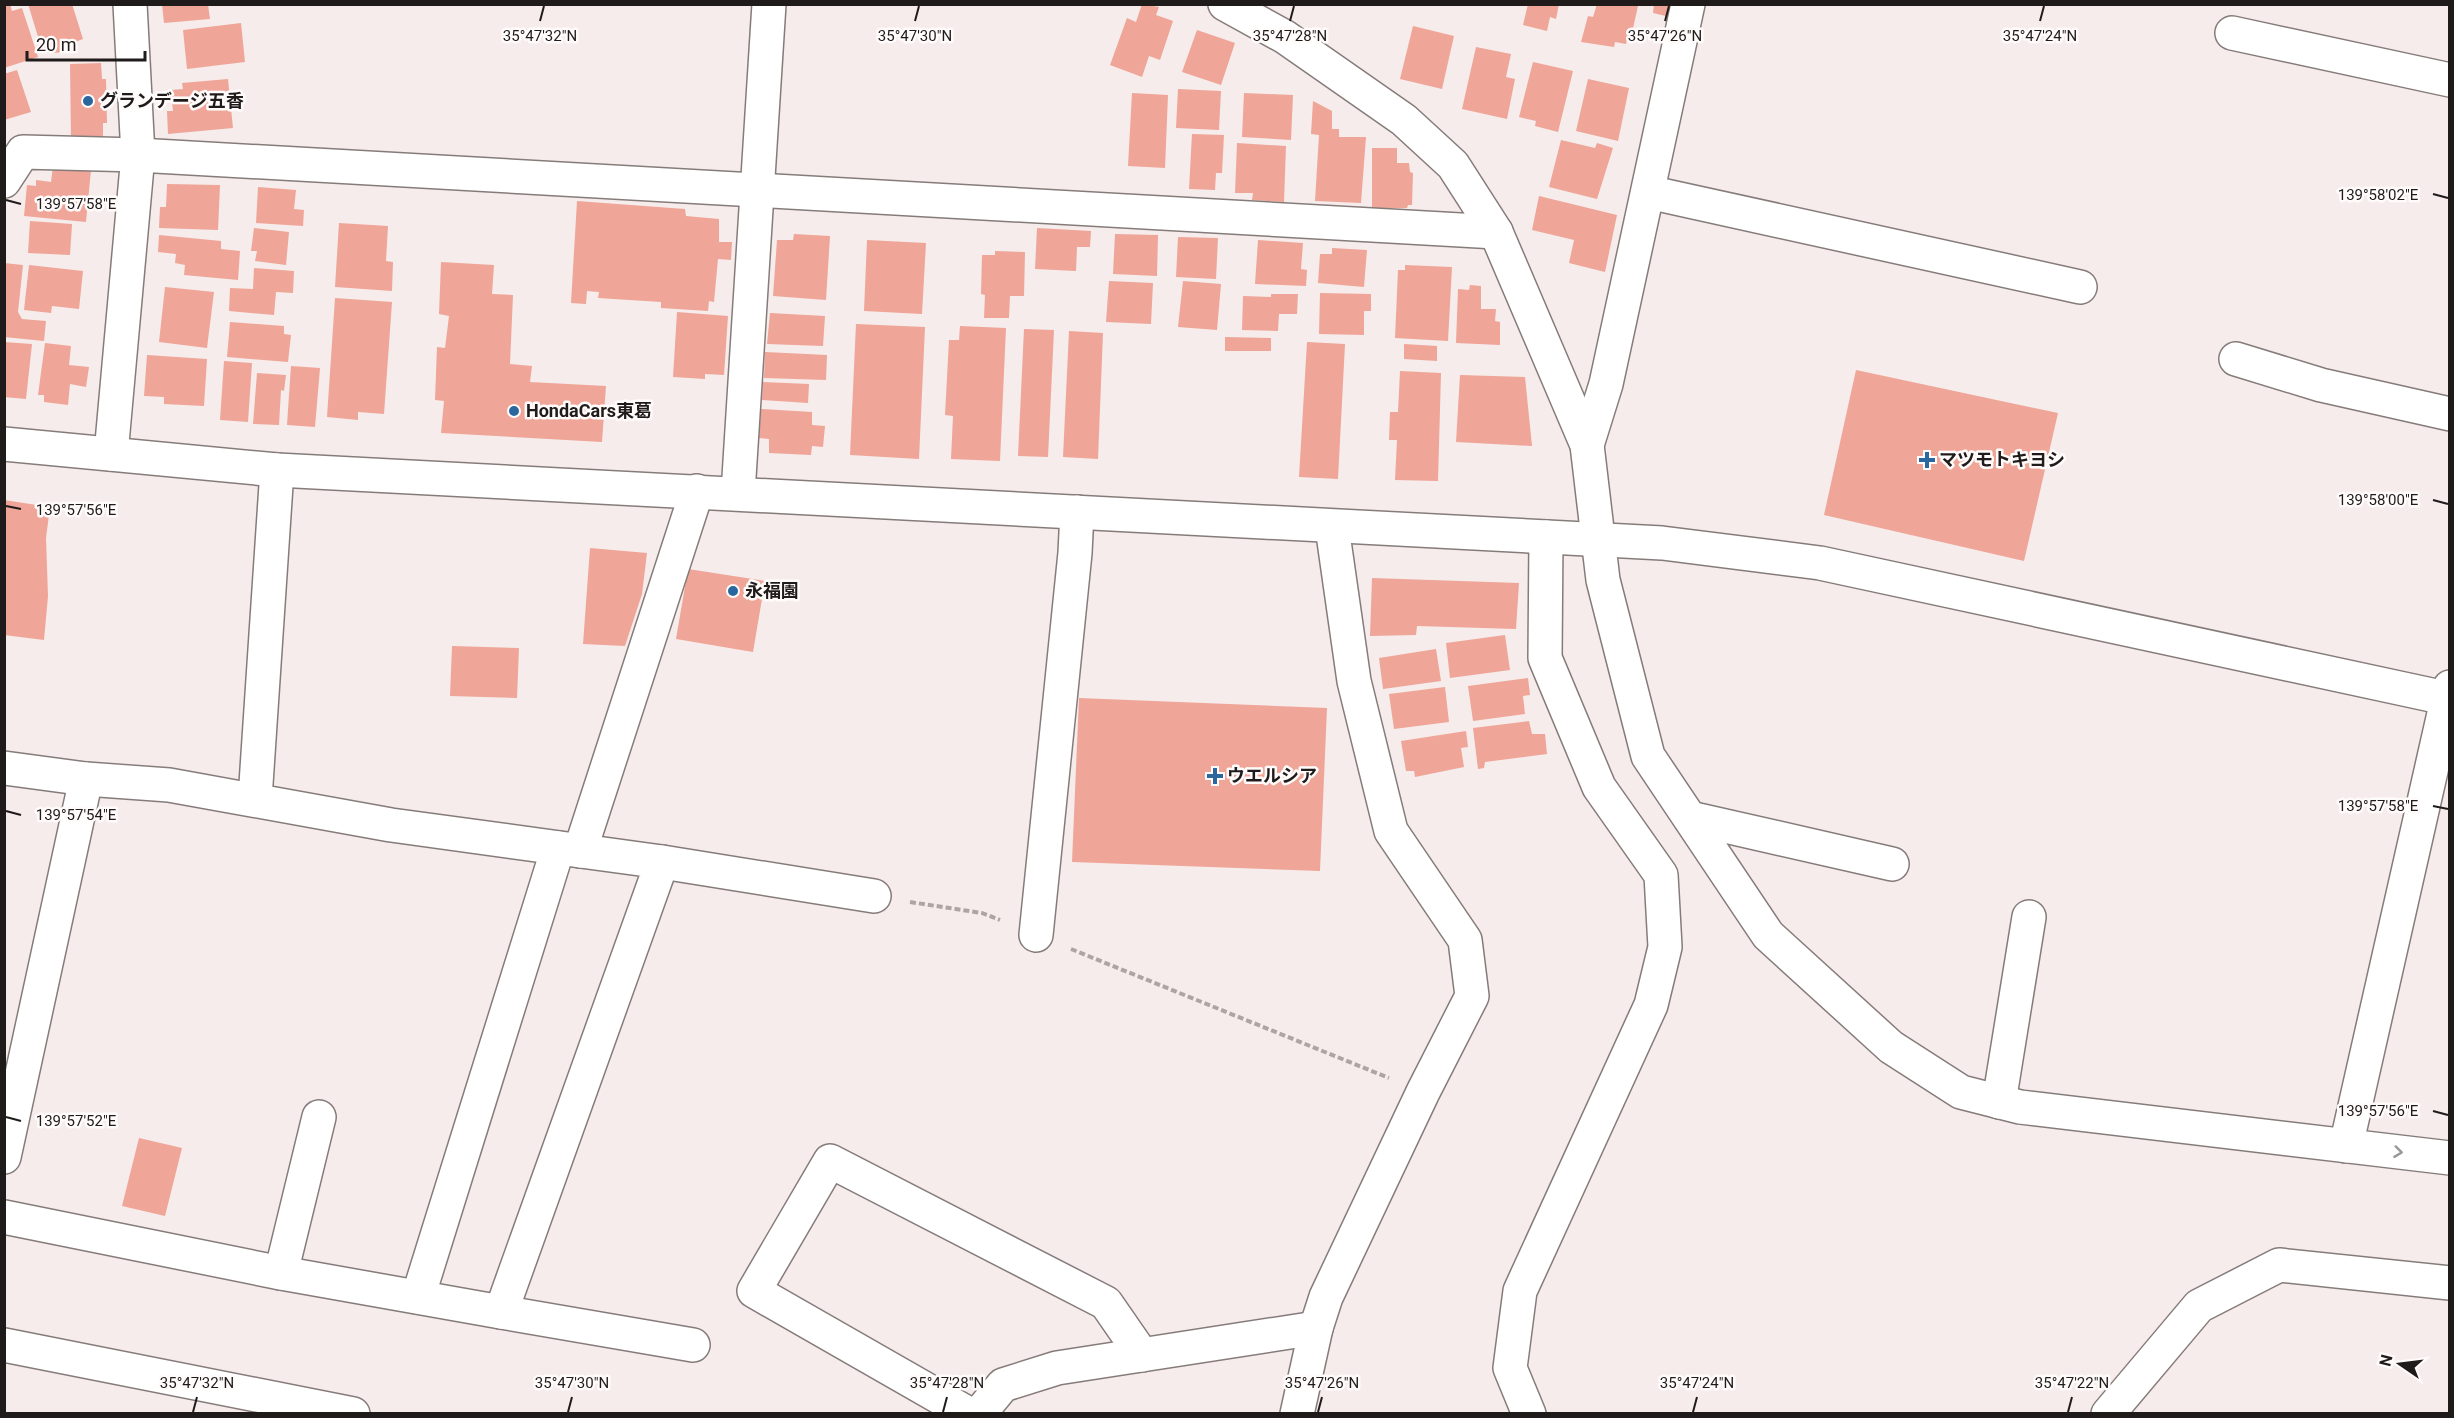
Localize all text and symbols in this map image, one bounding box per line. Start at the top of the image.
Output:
scale bar [27,24,146,62]
text: 35°47'32"N [503,27,577,45]
text: 35°47'30"N [878,27,952,45]
text: 35°47'28"N [1253,27,1327,45]
text: 35°47'26"N [1628,27,1702,45]
text: 35°47'24"N [2003,27,2077,45]
text: 20 m [36,34,76,55]
place label: グランデージ五香 [100,90,244,111]
marker: グランデージ五香 [81,94,95,108]
text: 139°58'02"E [2338,186,2419,204]
text: 139°57'58"E [36,195,117,213]
place label: HondaCars東葛 [526,400,652,421]
marker: HondaCars東葛 [507,404,521,418]
place label: マツモトキヨシ [1939,449,2065,470]
marker: マツモトキヨシ [1920,453,1934,467]
text: 139°58'00"E [2338,491,2419,509]
text: 139°57'56"E [36,501,117,519]
place label: 永福園 [745,580,799,601]
marker: 永福園 [726,584,740,598]
place label: ウエルシア [1227,765,1317,786]
marker: ウエルシア [1208,769,1222,783]
text: 139°57'58"E [2338,797,2419,815]
text: 139°57'54"E [36,806,117,824]
text: 139°57'56"E [2338,1102,2419,1120]
text: 139°57'52"E [36,1112,117,1130]
one-way arrow [2393,1145,2402,1158]
north arrow [2370,1334,2430,1394]
text: N [2375,1353,2397,1368]
text: 35°47'32"N [160,1374,234,1392]
text: 35°47'30"N [535,1374,609,1392]
text: 35°47'28"N [910,1374,984,1392]
text: 35°47'26"N [1285,1374,1359,1392]
text: 35°47'24"N [1660,1374,1734,1392]
text: 35°47'22"N [2035,1374,2109,1392]

